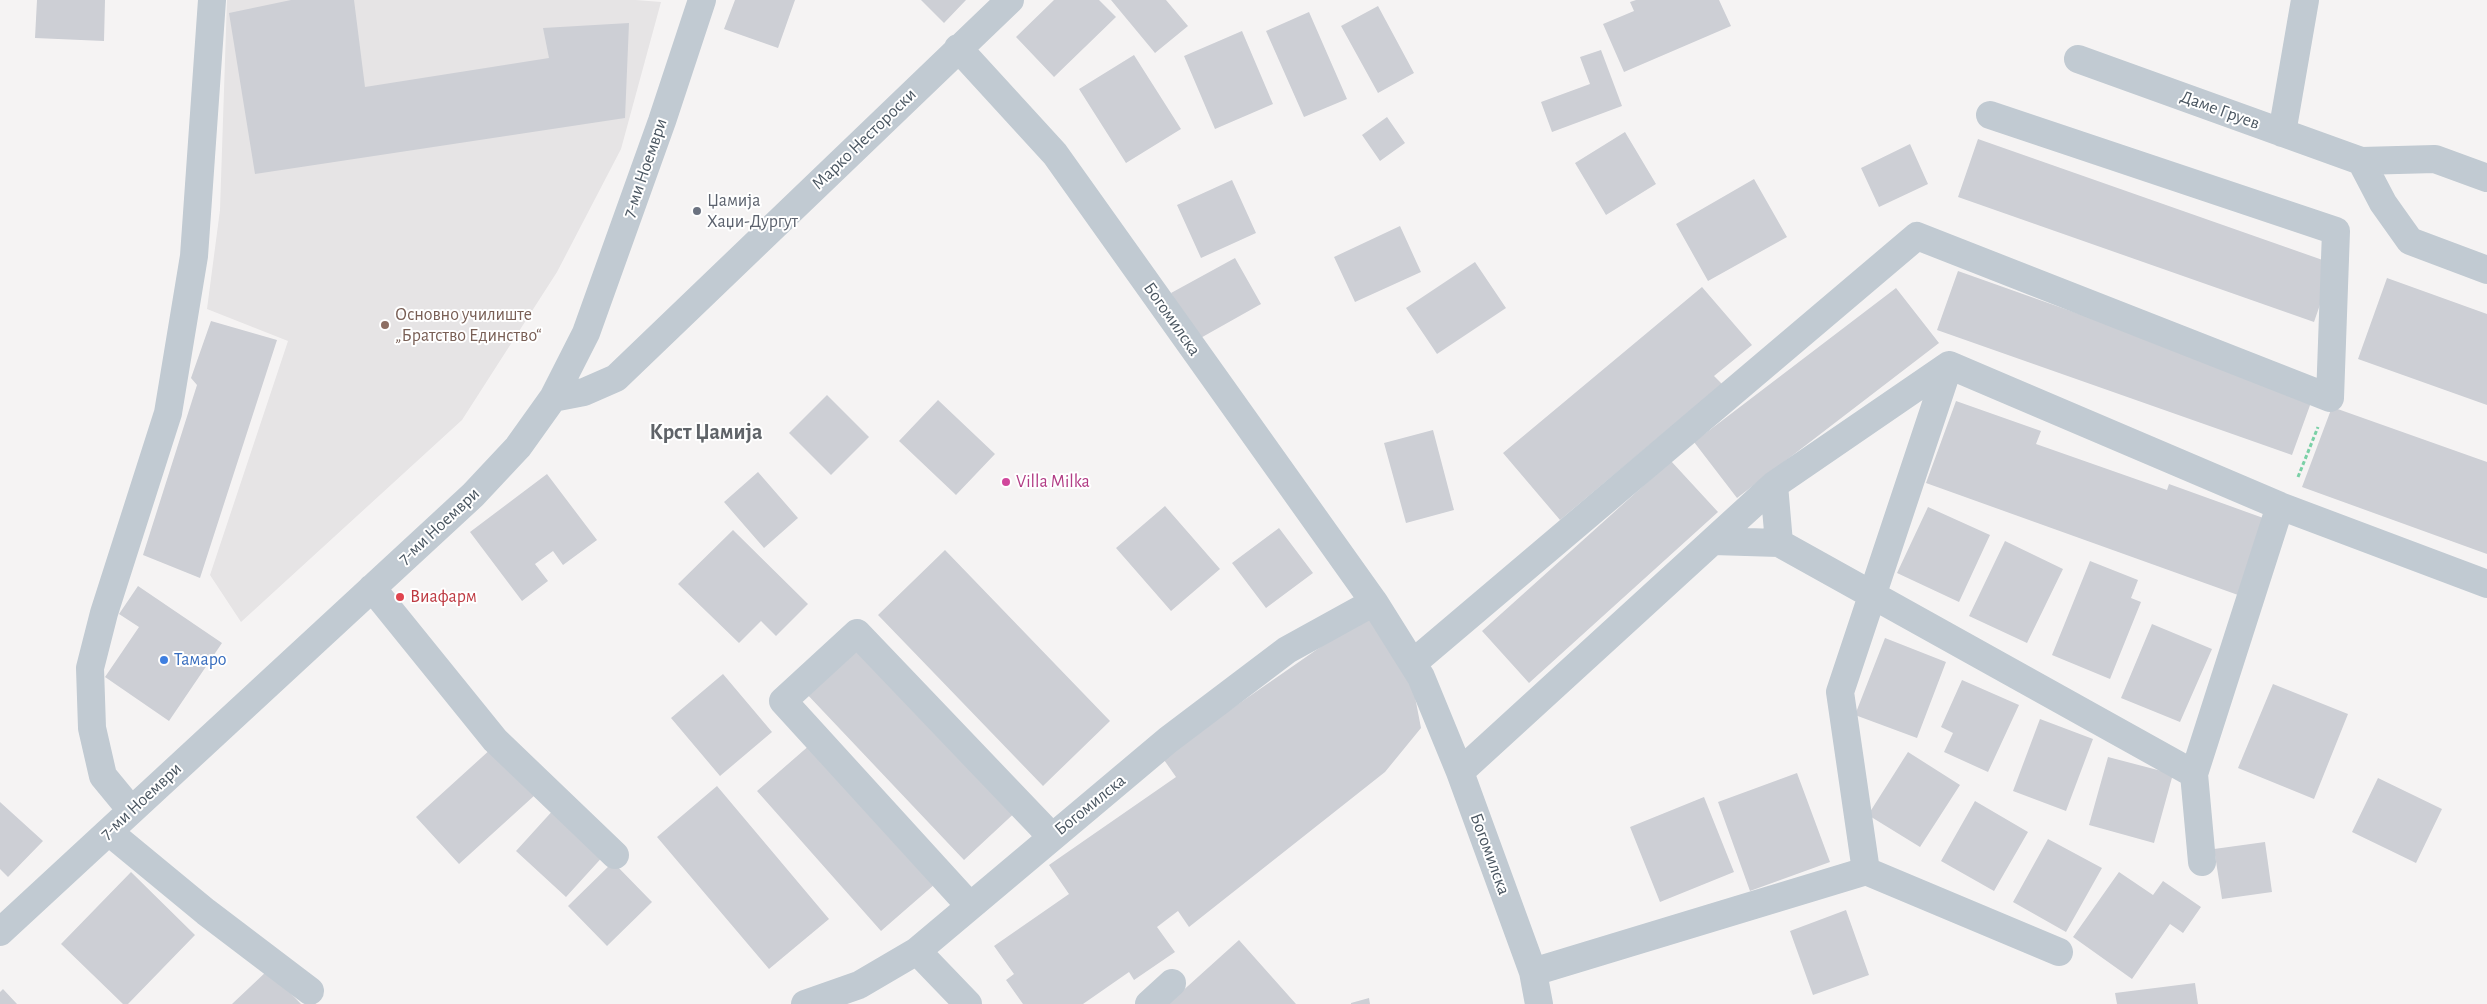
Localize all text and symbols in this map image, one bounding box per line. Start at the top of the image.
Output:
street label: Марко Нестороски [807,84,921,194]
street label: Даме Груев [2177,86,2263,134]
street label: 7-ми Ноември [618,116,672,220]
place label: Џамија Хаџи-Дургут [707,190,798,232]
marker: Џамија Хаџи-Дургут [691,205,703,217]
street label: Богомилска [1139,278,1205,360]
place label: Основно училиште „Братство Единство“ [395,304,542,346]
marker: Основно училиште „Братство Единство“ [379,319,391,331]
district label: Крст Џамија [650,419,762,445]
place label: Villa Milka [1016,471,1090,493]
marker: Villa Milka [1000,476,1012,488]
street label: 7-ми Ноември [394,483,484,569]
place label: Виафарм [410,586,477,608]
marker: Виафарм [394,591,406,603]
place label: Тамаро [174,649,227,671]
marker: Тамаро [158,654,170,666]
street label: 7-ми Ноември [96,758,186,844]
street label: Богомилска [1050,770,1130,840]
street label: Богомилска [1465,810,1515,898]

